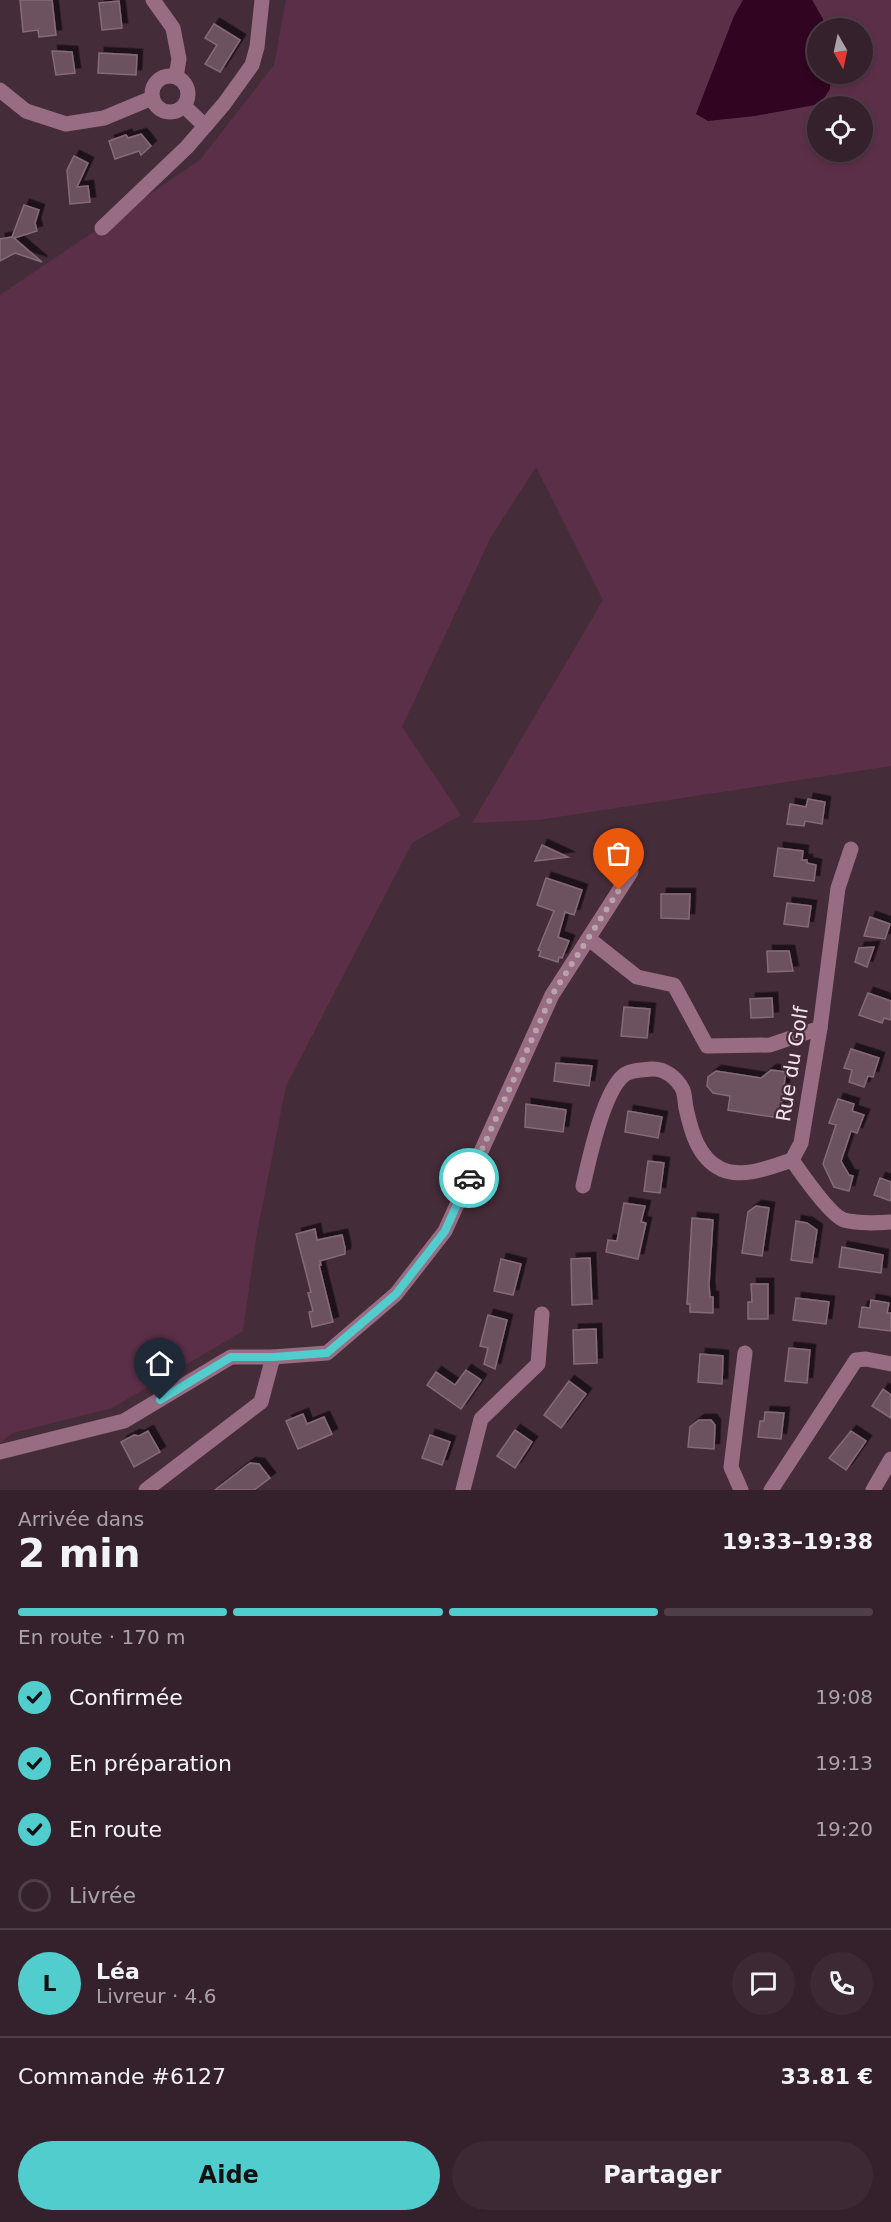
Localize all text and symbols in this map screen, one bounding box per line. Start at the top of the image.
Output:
north arrow [807,18,873,84]
map controls [807,18,873,162]
button: locate [807,96,873,162]
pin [593,828,644,890]
icon: bag [602,837,635,870]
street label: Rue du Golf [771,1004,813,1123]
courier [439,1148,499,1208]
icon: car [453,1162,486,1195]
pin [134,1338,185,1400]
icon: home [143,1347,176,1380]
text: Arrivée dans [18,1507,144,1531]
text: 19:33–19:38 [722,1529,873,1554]
text: 2 min [18,1531,140,1576]
text: En route · 170 m [18,1625,186,1649]
icon: check [18,1681,51,1714]
text: Confirmée [69,1685,183,1710]
text: 19:08 [815,1685,873,1709]
icon: check [18,1747,51,1780]
text: En préparation [69,1751,232,1776]
text: 19:13 [815,1751,873,1775]
icon: check [18,1813,51,1846]
text: En route [69,1817,162,1842]
text: 19:20 [815,1817,873,1841]
text: Livrée [69,1883,136,1908]
button: chat [732,1952,795,2015]
button: phone [810,1952,873,2015]
text: Léa [96,1959,140,1984]
text: L [42,1971,57,1996]
text: Livreur · 4.6 [96,1984,216,2008]
text: Commande #6127 [18,2064,226,2089]
text: 33.81 € [780,2064,873,2089]
button: Aide [18,2141,440,2210]
button: Partager [452,2141,873,2210]

